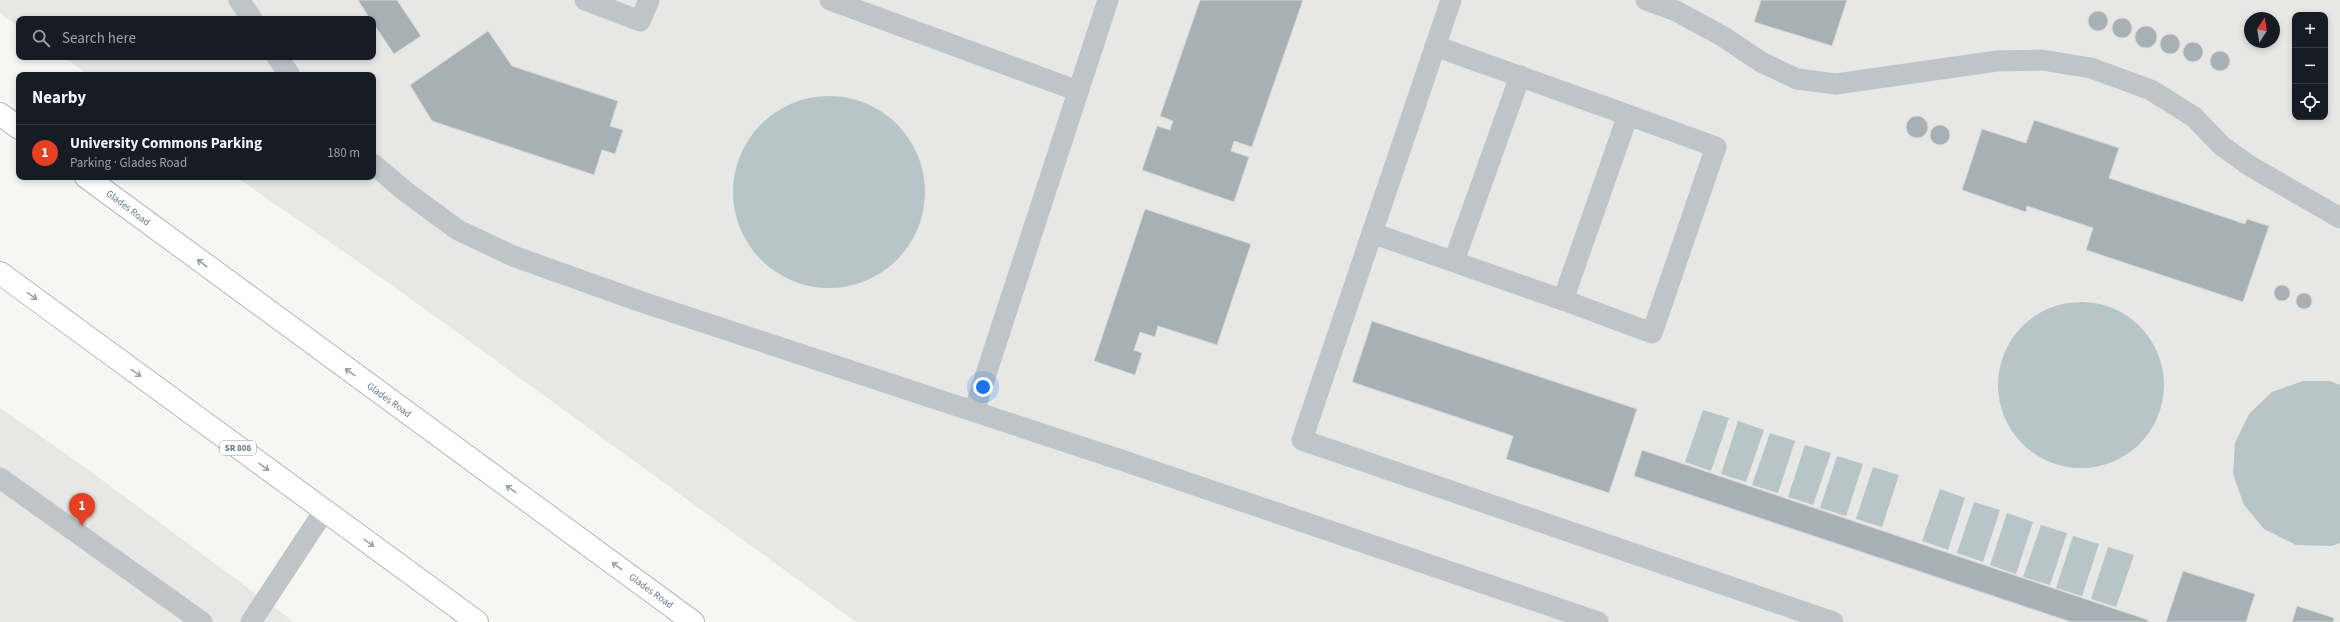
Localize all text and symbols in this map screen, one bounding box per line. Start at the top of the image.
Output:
north arrow [2244,12,2280,48]
map controls [2292,12,2328,120]
button: + [2292,12,2328,48]
search box [16,16,376,60]
icon: search [30,27,52,49]
text: Search here [62,28,136,49]
button: − [2292,48,2328,84]
button: locate [2292,84,2328,120]
text: Nearby [32,86,86,110]
text: University Commons Parking [70,133,262,154]
text: 1 [42,144,48,162]
text: 180 m [327,144,360,162]
text: Parking · Glades Road [70,154,187,172]
street label: Glades Road [103,187,153,229]
one-way arrow [197,259,208,268]
one-way arrow [26,292,37,300]
one-way arrow [345,367,356,376]
one-way arrow [131,369,142,377]
your location [973,377,993,397]
street label: Glades Road [364,379,414,421]
road number: SR 808 [220,441,256,455]
one-way arrow [258,463,269,471]
one-way arrow [506,485,517,494]
pin: 1 [69,493,95,526]
one-way arrow [363,539,374,547]
one-way arrow [611,562,622,570]
street label: Glades Road [626,570,676,612]

